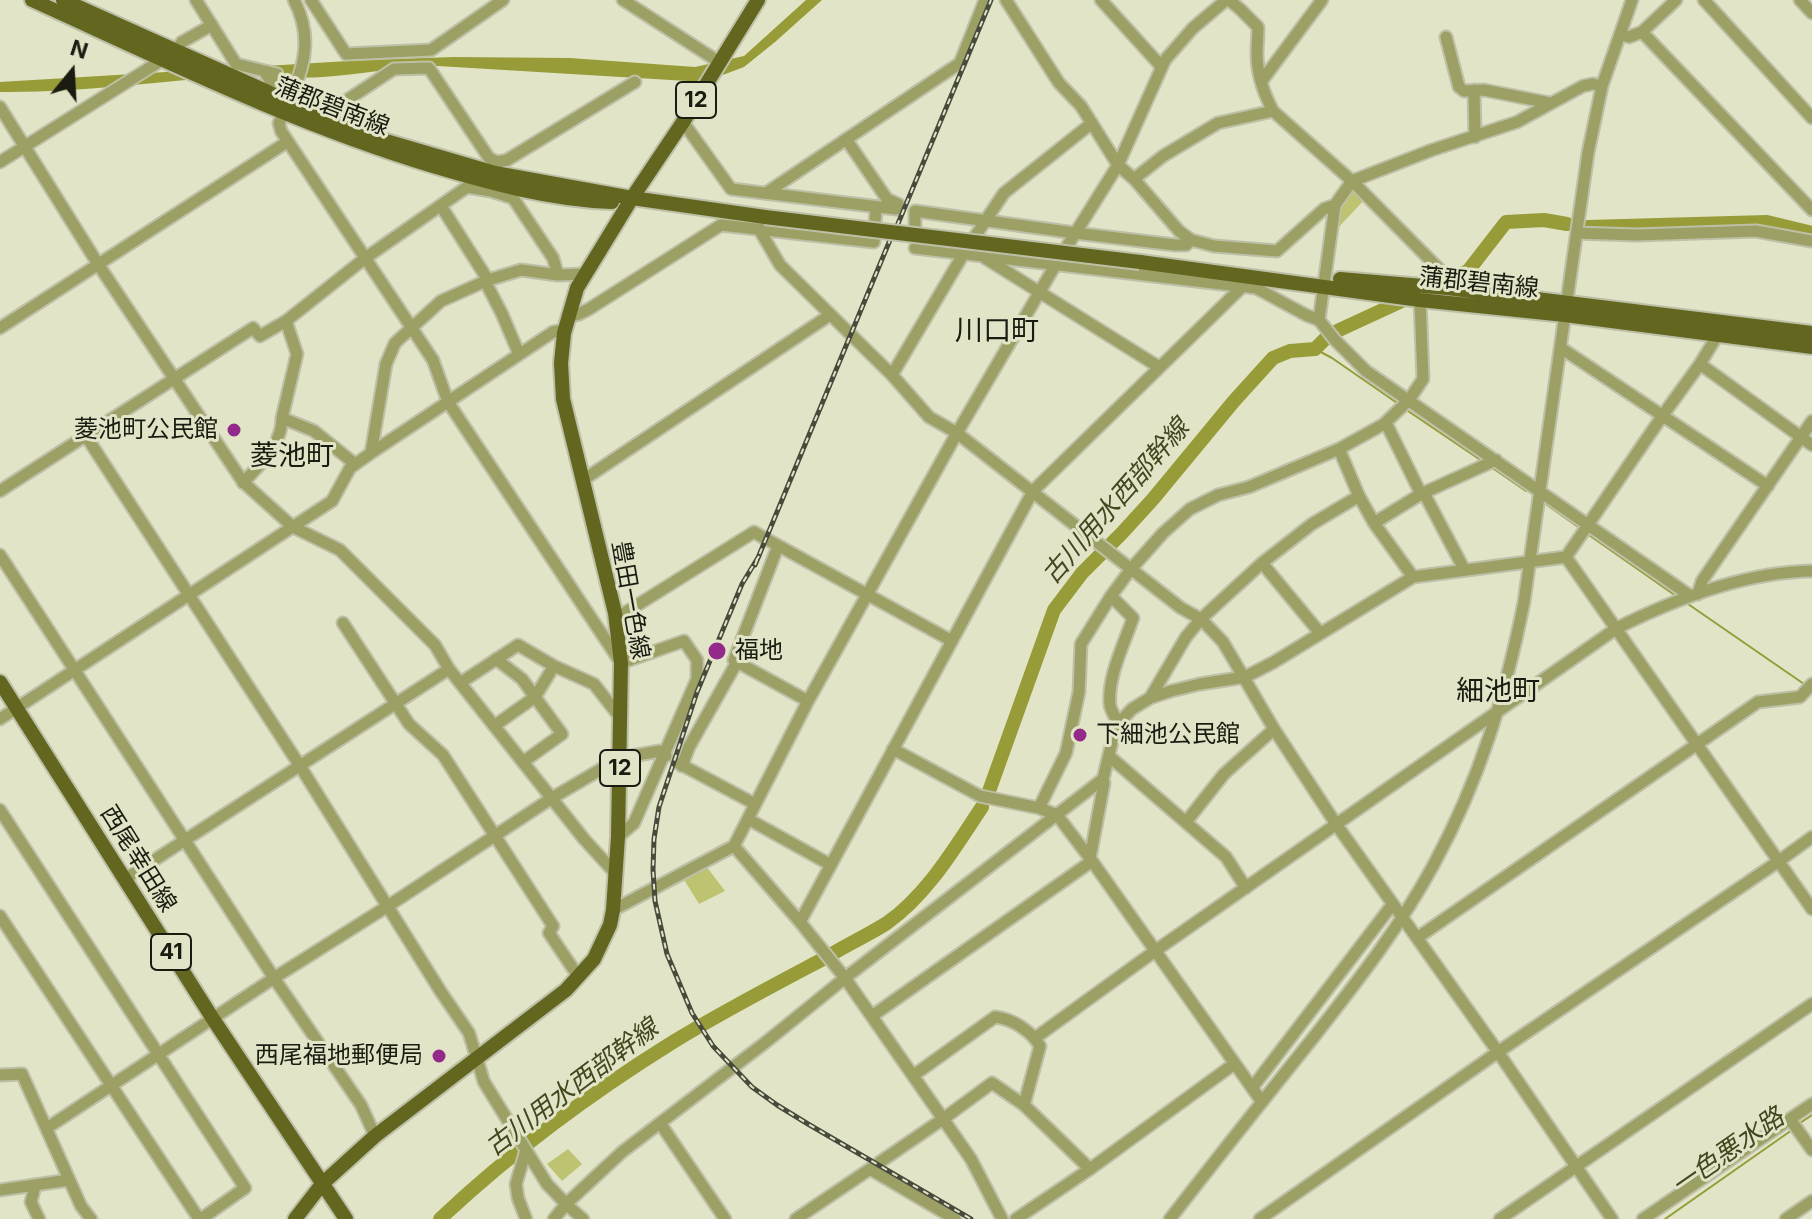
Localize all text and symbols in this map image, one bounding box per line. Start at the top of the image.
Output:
north arrow [32,32,112,112]
text: N [67,34,91,64]
street label: 蒲郡碧南線 [271,72,393,142]
road number: 12 [676,82,716,118]
street label: 蒲郡碧南線 [1418,262,1540,304]
district label: 川口町 [955,315,1039,349]
water label: 古川用水西部幹線 [1036,413,1196,591]
place label: 菱池町公民館 [74,416,218,444]
marker: 菱池町公民館 [225,421,243,439]
district label: 菱池町 [250,440,334,474]
street label: 豊田一色線 [605,538,655,662]
place label: 福地 [735,637,783,665]
marker: 福地 [706,640,728,662]
district label: 細池町 [1456,675,1540,709]
place label: 下細池公民館 [1096,721,1240,749]
marker: 下細池公民館 [1071,726,1089,744]
road number: 12 [600,750,640,786]
street label: 西尾幸田線 [94,800,182,918]
road number: 41 [151,934,191,970]
water label: 古川用水西部幹線 [480,1013,664,1163]
place label: 西尾福地郵便局 [255,1042,423,1070]
marker: 西尾福地郵便局 [430,1047,448,1065]
water label: 一色悪水路 [1666,1102,1790,1202]

